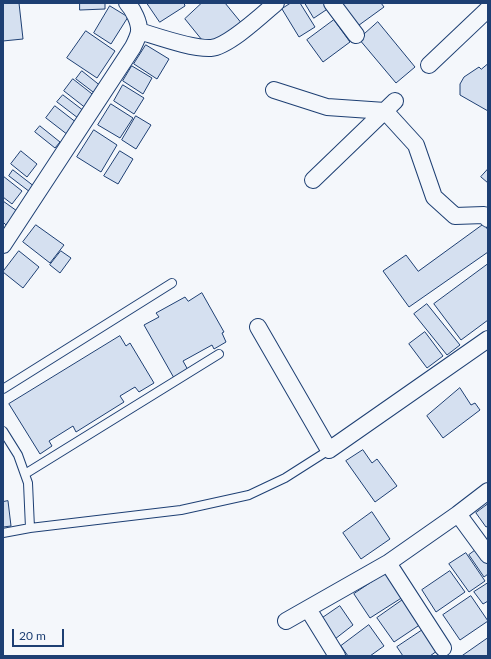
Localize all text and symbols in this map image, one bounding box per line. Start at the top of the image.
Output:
scale bar [14,621,66,647]
text: 20 m [19,628,46,643]

